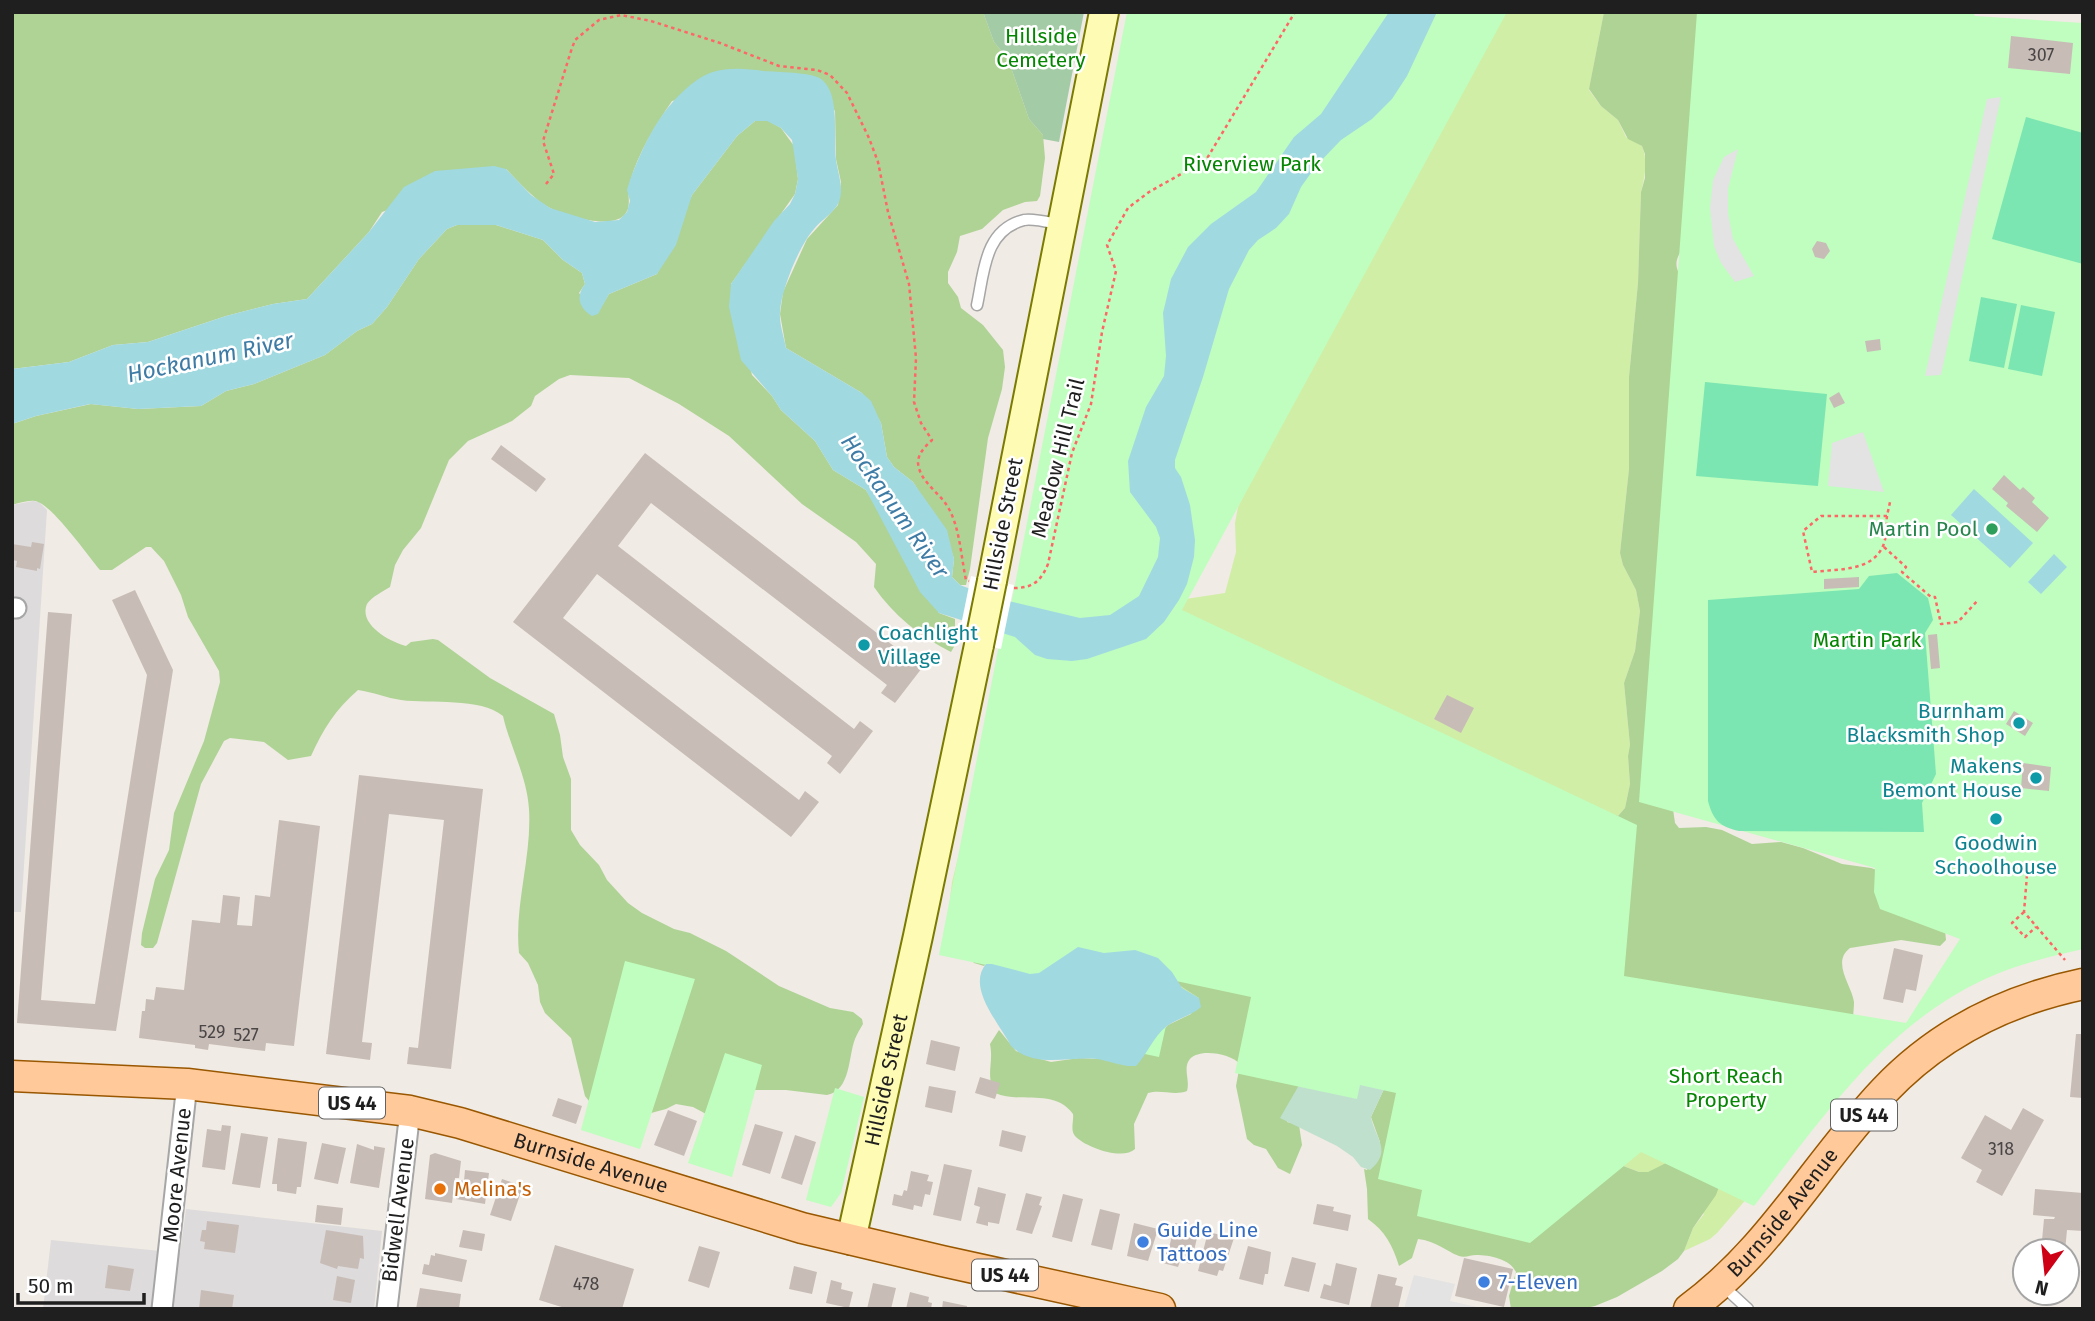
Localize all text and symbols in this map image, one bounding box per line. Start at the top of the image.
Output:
park label: Hillside Cemetery [996,23,1086,73]
house number: 307 [2028,44,2054,66]
park label: Riverview Park [1183,151,1321,177]
water label: Hockanum River [124,325,297,388]
street label: Meadow Hill Trail [1026,375,1090,541]
water label: Hockanum River [835,429,956,584]
street label: Hillside Street [977,455,1029,593]
place label: Martin Pool [1869,516,1978,542]
marker: Martin Pool [1984,521,2000,537]
place label: Coachlight Village [878,620,978,670]
park label: Martin Park [1813,627,1922,653]
marker: Coachlight Village [856,637,872,653]
place label: Burnham Blacksmith Shop [1846,698,2005,748]
marker: Burnham Blacksmith Shop [2011,715,2027,731]
place label: Makens Bemont House [1882,753,2022,803]
marker: Makens Bemont House [2028,770,2044,786]
marker: Goodwin Schoolhouse [1988,811,2004,827]
place label: Goodwin Schoolhouse [1935,830,2057,880]
street label: Hillside Street [859,1011,914,1149]
house number: 529 [199,1021,225,1043]
house number: 527 [233,1024,259,1046]
park label: Short Reach Property [1669,1063,1783,1113]
road number: US 44 [319,1088,385,1119]
road number: US 44 [1831,1100,1897,1130]
street label: Moore Avenue [157,1106,197,1244]
street label: Burnside Avenue [510,1127,671,1199]
street label: Bidwell Avenue [376,1136,420,1284]
house number: 318 [1988,1138,2014,1160]
street label: Burnside Avenue [1722,1143,1844,1283]
place label: Melina's [454,1176,532,1202]
marker: Melina's [432,1181,448,1197]
place label: Guide Line Tattoos [1157,1217,1258,1267]
marker: Guide Line Tattoos [1135,1234,1151,1250]
north arrow [2011,1237,2081,1307]
road number: US 44 [972,1260,1038,1290]
scale bar [18,1262,144,1306]
place label: 7-Eleven [1498,1269,1578,1295]
text: 50 m [28,1273,74,1299]
house number: 478 [573,1273,599,1295]
marker: 7-Eleven [1476,1274,1492,1290]
text: N [2033,1275,2051,1301]

